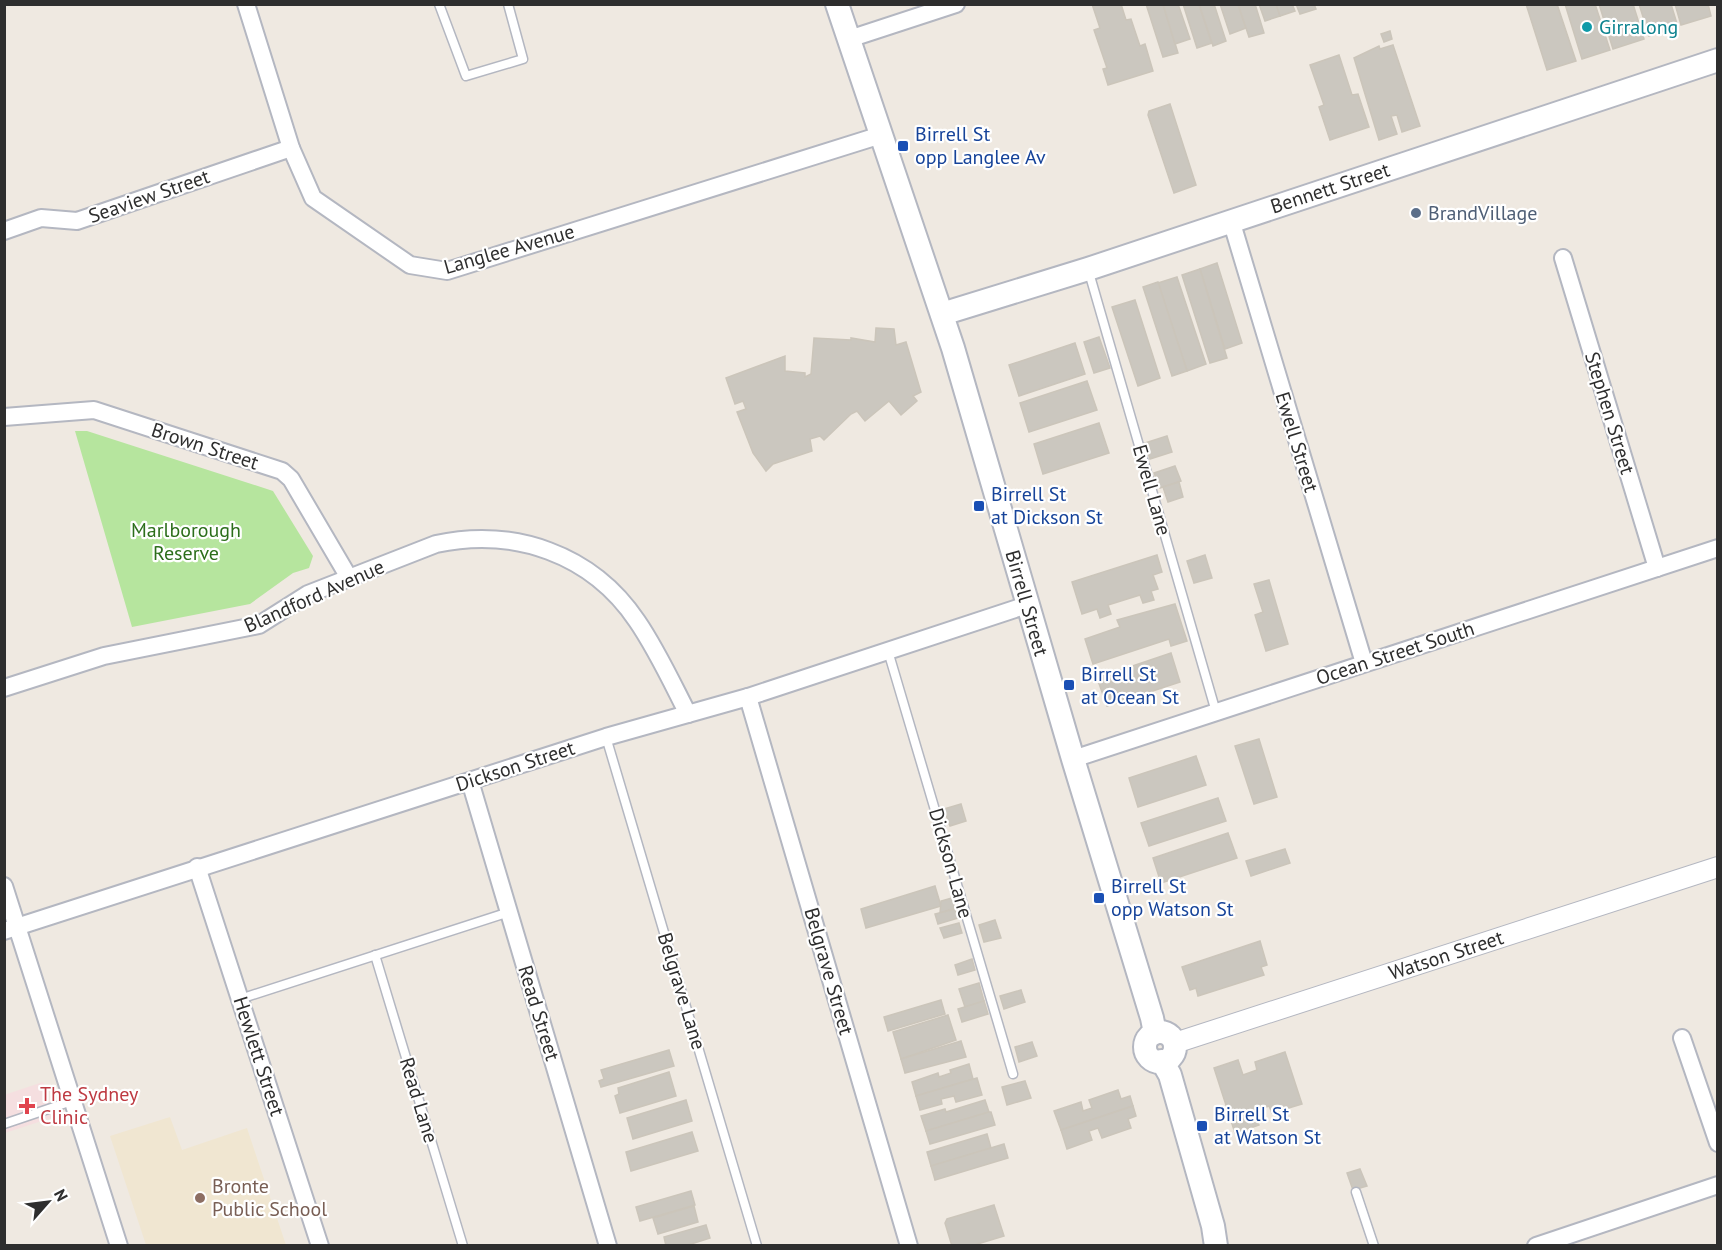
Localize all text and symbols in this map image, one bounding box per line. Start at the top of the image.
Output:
place label: Girralong [1599,14,1678,40]
marker: Girralong [1580,20,1594,34]
place label: Birrell St opp Langlee Av [915,121,1046,170]
marker: Birrell St opp Langlee Av [896,139,910,153]
street label: Bennett Street [1267,156,1393,220]
street label: Seaview Street [85,163,213,229]
place label: BrandVillage [1428,200,1537,226]
marker: BrandVillage [1409,206,1423,220]
street label: Langlee Avenue [441,218,577,280]
street label: Stephen Street [1579,349,1641,478]
street label: Ewell Street [1269,389,1325,495]
street label: Brown Street [148,416,262,476]
street label: Ewell Lane [1127,442,1177,538]
place label: Birrell St at Dickson St [991,481,1103,530]
marker: Birrell St at Dickson St [972,499,986,513]
park label: Marlborough Reserve [131,517,241,566]
street label: Birrell Street [999,547,1055,659]
street label: Blandford Avenue [240,553,388,639]
street label: Ocean Street South [1313,615,1477,691]
place label: Birrell St at Ocean St [1081,661,1179,710]
marker: Birrell St at Ocean St [1062,678,1076,692]
street label: Dickson Street [452,734,578,797]
street label: Dickson Lane [923,805,979,921]
place label: Birrell St opp Watson St [1111,873,1234,922]
marker: Birrell St opp Watson St [1092,891,1106,905]
street label: Belgrave Street [798,904,860,1038]
street label: Watson Street [1385,924,1507,986]
street label: Belgrave Lane [652,929,712,1053]
street label: Read Street [512,962,566,1064]
street label: Hewlett Street [227,993,291,1119]
street label: Read Lane [394,1054,444,1146]
place label: The Sydney Clinic [40,1081,139,1130]
marker: The Sydney Clinic [18,1097,36,1115]
place label: Birrell St at Watson St [1214,1101,1321,1150]
marker: Birrell St at Watson St [1195,1119,1209,1133]
north arrow [18,1172,78,1232]
place label: Bronte Public School [212,1173,327,1222]
text: N [50,1186,73,1204]
marker: Bronte Public School [193,1191,207,1205]

